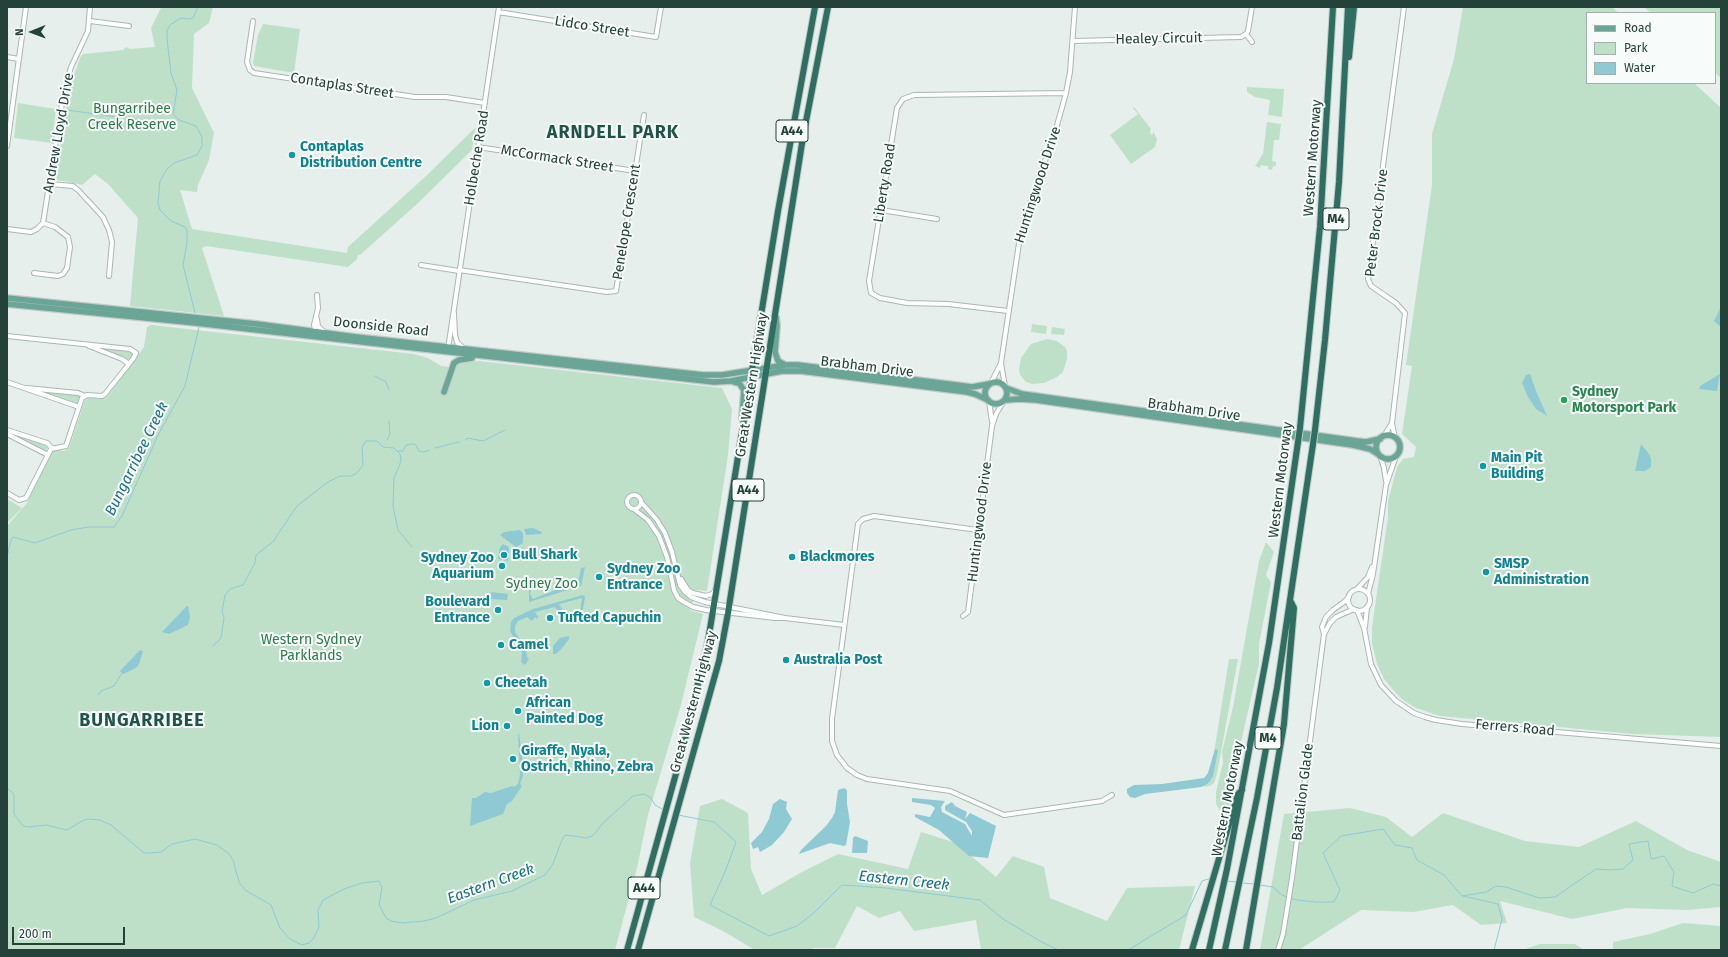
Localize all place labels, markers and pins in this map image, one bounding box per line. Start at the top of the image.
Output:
place label: Contaplas Distribution Centre [300,139,422,172]
marker: Contaplas Distribution Centre [287,150,297,160]
place label: Sydney Motorsport Park [1572,384,1676,416]
marker: Sydney Motorsport Park [1559,395,1569,405]
place label: Main Pit Building [1491,450,1544,482]
marker: Main Pit Building [1478,461,1488,471]
place label: Bull Shark [512,547,577,563]
place label: Blackmores [800,549,875,565]
place label: Sydney Zoo Aquarium [421,550,494,582]
marker: Bull Shark [499,550,509,560]
marker: Blackmores [787,552,797,562]
place label: SMSP Administration [1494,556,1589,588]
marker: Sydney Zoo Aquarium [497,561,507,571]
place label: Sydney Zoo Entrance [607,561,680,594]
marker: SMSP Administration [1481,567,1491,577]
marker: Sydney Zoo Entrance [594,572,604,582]
place label: Boulevard Entrance [425,594,490,626]
marker: Boulevard Entrance [493,605,503,615]
place label: Tufted Capuchin [558,610,661,626]
marker: Tufted Capuchin [545,613,555,623]
place label: Camel [509,637,548,653]
marker: Camel [496,640,506,650]
place label: Australia Post [794,652,883,668]
marker: Australia Post [781,655,791,665]
place label: Cheetah [495,675,547,691]
marker: Cheetah [482,678,492,688]
place label: African Painted Dog [526,695,603,728]
marker: African Painted Dog [513,706,523,716]
place label: Lion [472,718,499,734]
marker: Lion [502,721,512,731]
place label: Giraffe, Nyala, Ostrich, Rhino, Zebra [521,743,654,776]
marker: Giraffe, Nyala, Ostrich, Rhino, Zebra [508,754,518,764]

